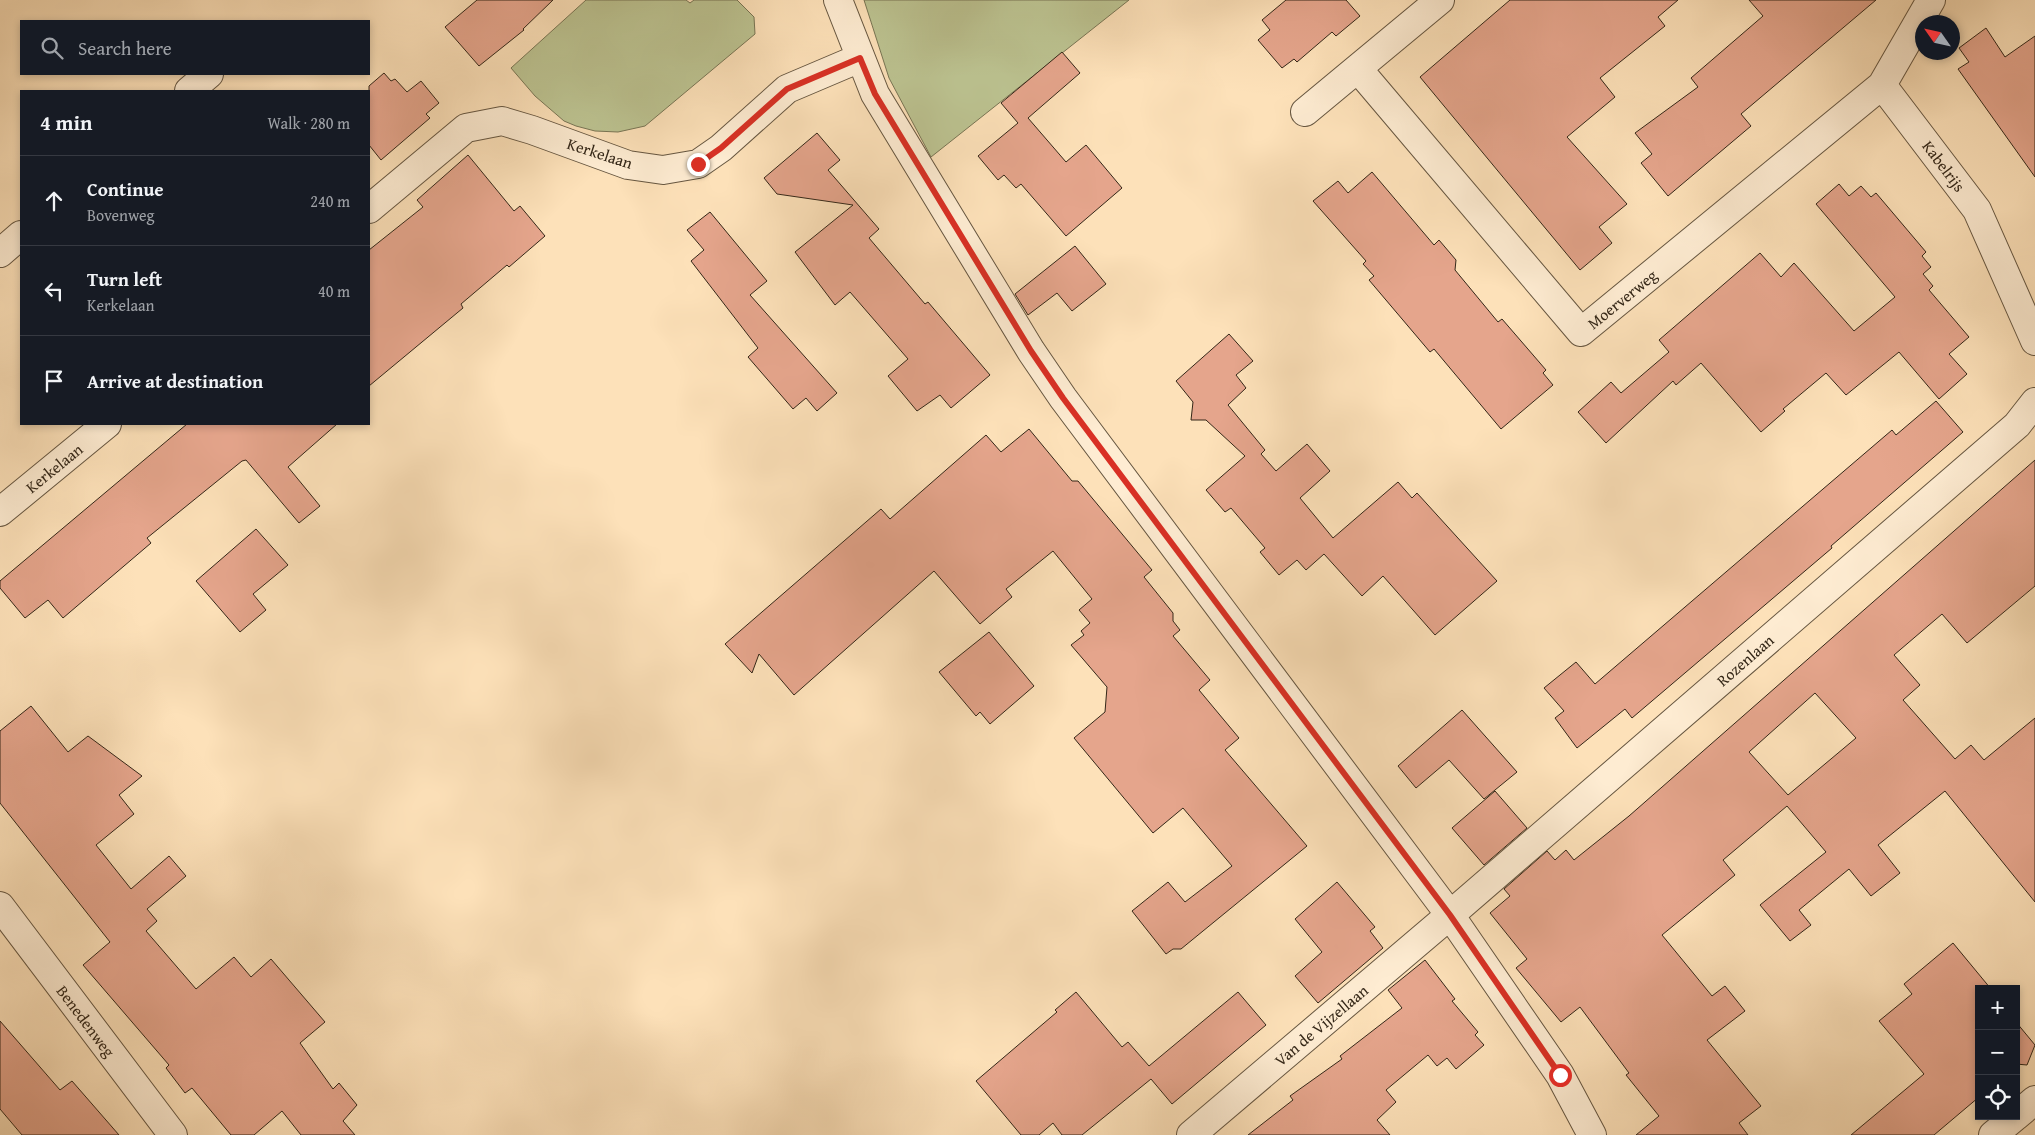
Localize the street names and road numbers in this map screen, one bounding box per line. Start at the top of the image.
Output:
street label: Kerkelaan [564,131,636,175]
street label: Kabelrijs [1917,135,1971,197]
street label: Moerverweg [1582,263,1662,335]
street label: Kerkelaan [20,437,88,499]
street label: Rozenlaan [1711,628,1779,692]
street label: Van de Vijzellaan [1269,979,1373,1071]
street label: Benedenweg [51,980,121,1062]

